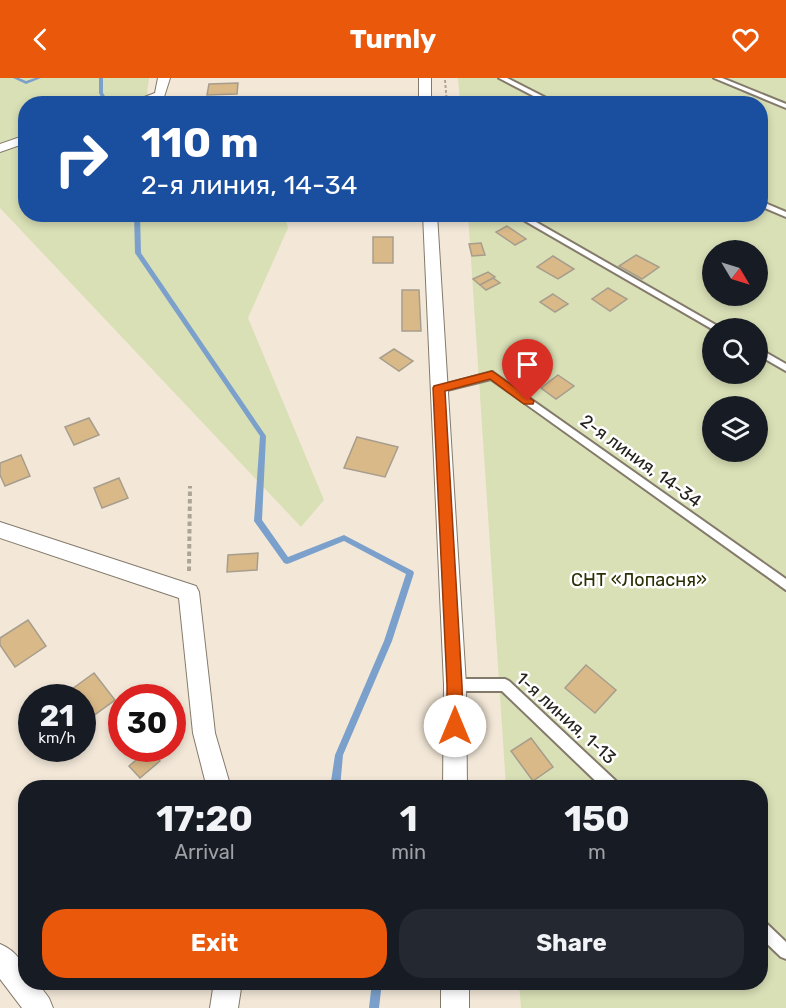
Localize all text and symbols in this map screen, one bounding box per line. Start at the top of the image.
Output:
icon: back [24,23,57,56]
text: Turnly [350,23,436,55]
icon: heart [729,23,762,56]
text: 110 m [141,118,259,168]
icon: right [42,120,120,198]
text: 2-я линия, 14-34 [141,169,357,201]
north arrow [702,240,768,306]
map controls [702,240,768,462]
button: search [702,318,768,384]
pin [502,339,553,401]
icon: arrive [511,348,544,381]
button: layers [702,396,768,462]
street label: 2-я линия, 14-34 [576,410,706,512]
park label: СНТ «Лопасня» [571,569,707,591]
street label: 1-я линия, 1-13 [511,667,621,769]
speed limit sign: 30 [108,684,186,762]
position arrow [423,694,487,758]
text: 21 [40,698,74,734]
text: km/h [38,729,76,747]
text: 17:20 [156,797,253,840]
text: 1 [400,797,418,840]
text: 150 [564,797,630,840]
text: Arrival [175,840,235,864]
text: min [391,840,426,864]
text: m [588,840,606,864]
button: Exit [42,909,387,978]
button: Share [399,909,744,978]

